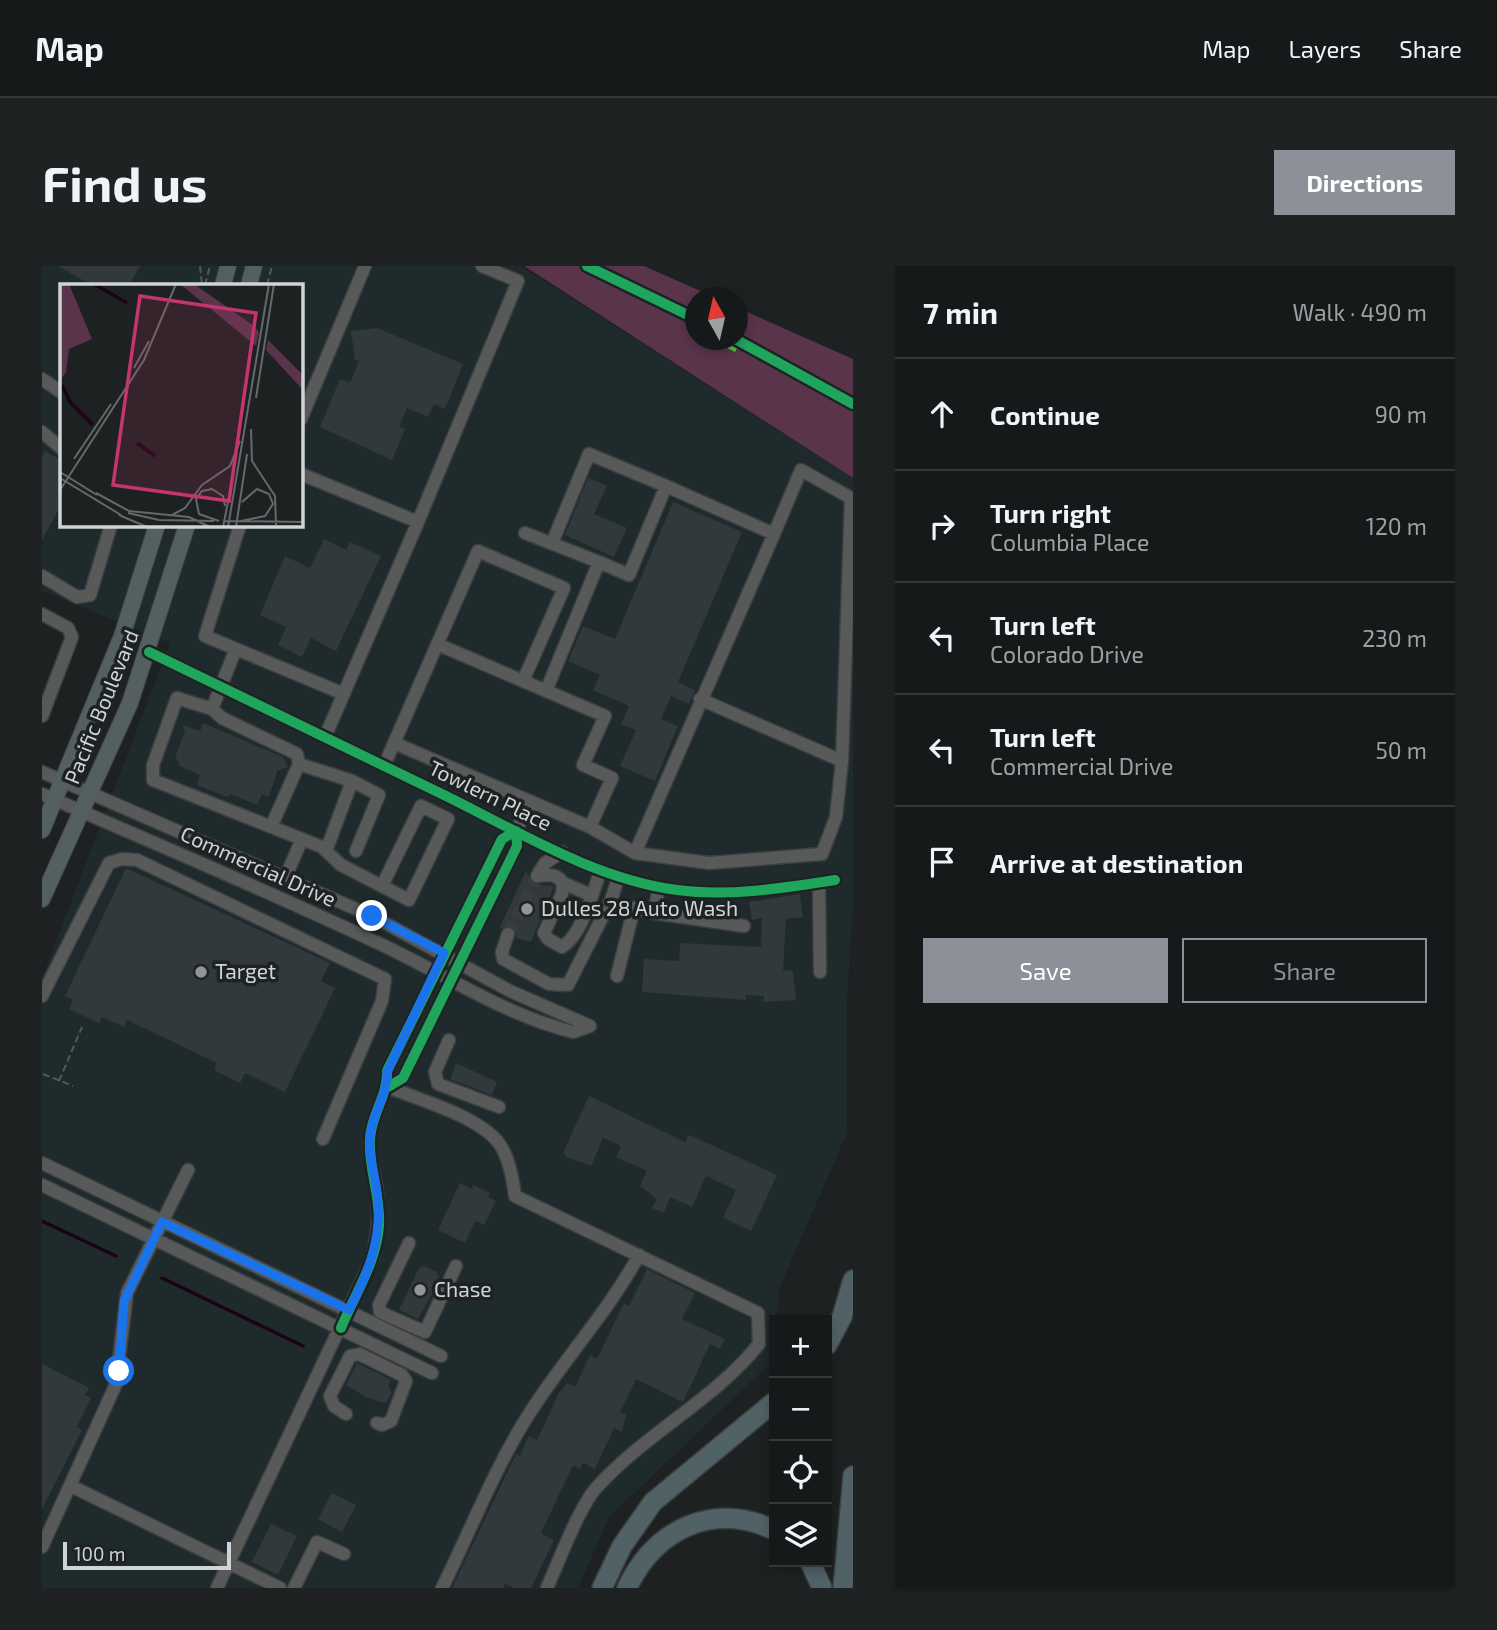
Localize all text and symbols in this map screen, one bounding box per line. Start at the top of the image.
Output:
text: Map [35,28,104,68]
text: Map [1202,34,1250,63]
text: Layers [1288,34,1361,63]
text: Share [1399,34,1462,63]
button: Directions [1274,150,1455,215]
text: Find us [42,153,207,212]
inset map [60,284,303,527]
north arrow [685,287,748,350]
text: 7 min [923,294,998,330]
text: Walk · 490 m [1292,298,1427,326]
icon: ahead [923,395,961,433]
text: Continue [990,399,1100,430]
text: 90 m [1375,400,1427,428]
text: Turn right [990,497,1111,528]
icon: right [923,507,961,545]
text: 120 m [1366,512,1427,540]
text: Columbia Place [990,528,1149,556]
text: Turn left [990,609,1096,640]
icon: left [923,619,961,657]
text: 230 m [1362,624,1427,652]
street label: Pacific Boulevard [58,626,143,787]
text: Colorado Drive [990,640,1144,668]
text: Turn left [990,721,1096,752]
icon: left [923,731,961,769]
text: 50 m [1376,736,1427,764]
text: Commercial Drive [990,752,1173,780]
street label: Towlern Place [425,754,556,835]
street label: Commercial Drive [177,820,340,911]
icon: arrive [923,843,961,881]
text: Arrive at destination [990,847,1243,878]
place label: Dulles 28 Auto Wash [541,895,738,920]
route end [356,900,387,931]
marker: Dulles 28 Auto Wash [519,901,535,917]
button: Save [923,938,1168,1003]
button: Share [1182,938,1427,1003]
place label: Target [215,958,276,983]
marker: Target [193,964,209,980]
place label: Chase [434,1276,492,1301]
marker: Chase [412,1282,428,1298]
map controls [769,1315,832,1567]
button: + [769,1315,832,1378]
route start [103,1355,134,1386]
button: − [769,1378,832,1441]
button: locate [769,1441,832,1504]
button: layers [769,1504,832,1567]
scale bar [63,1539,231,1571]
text: 100 m [74,1542,125,1565]

